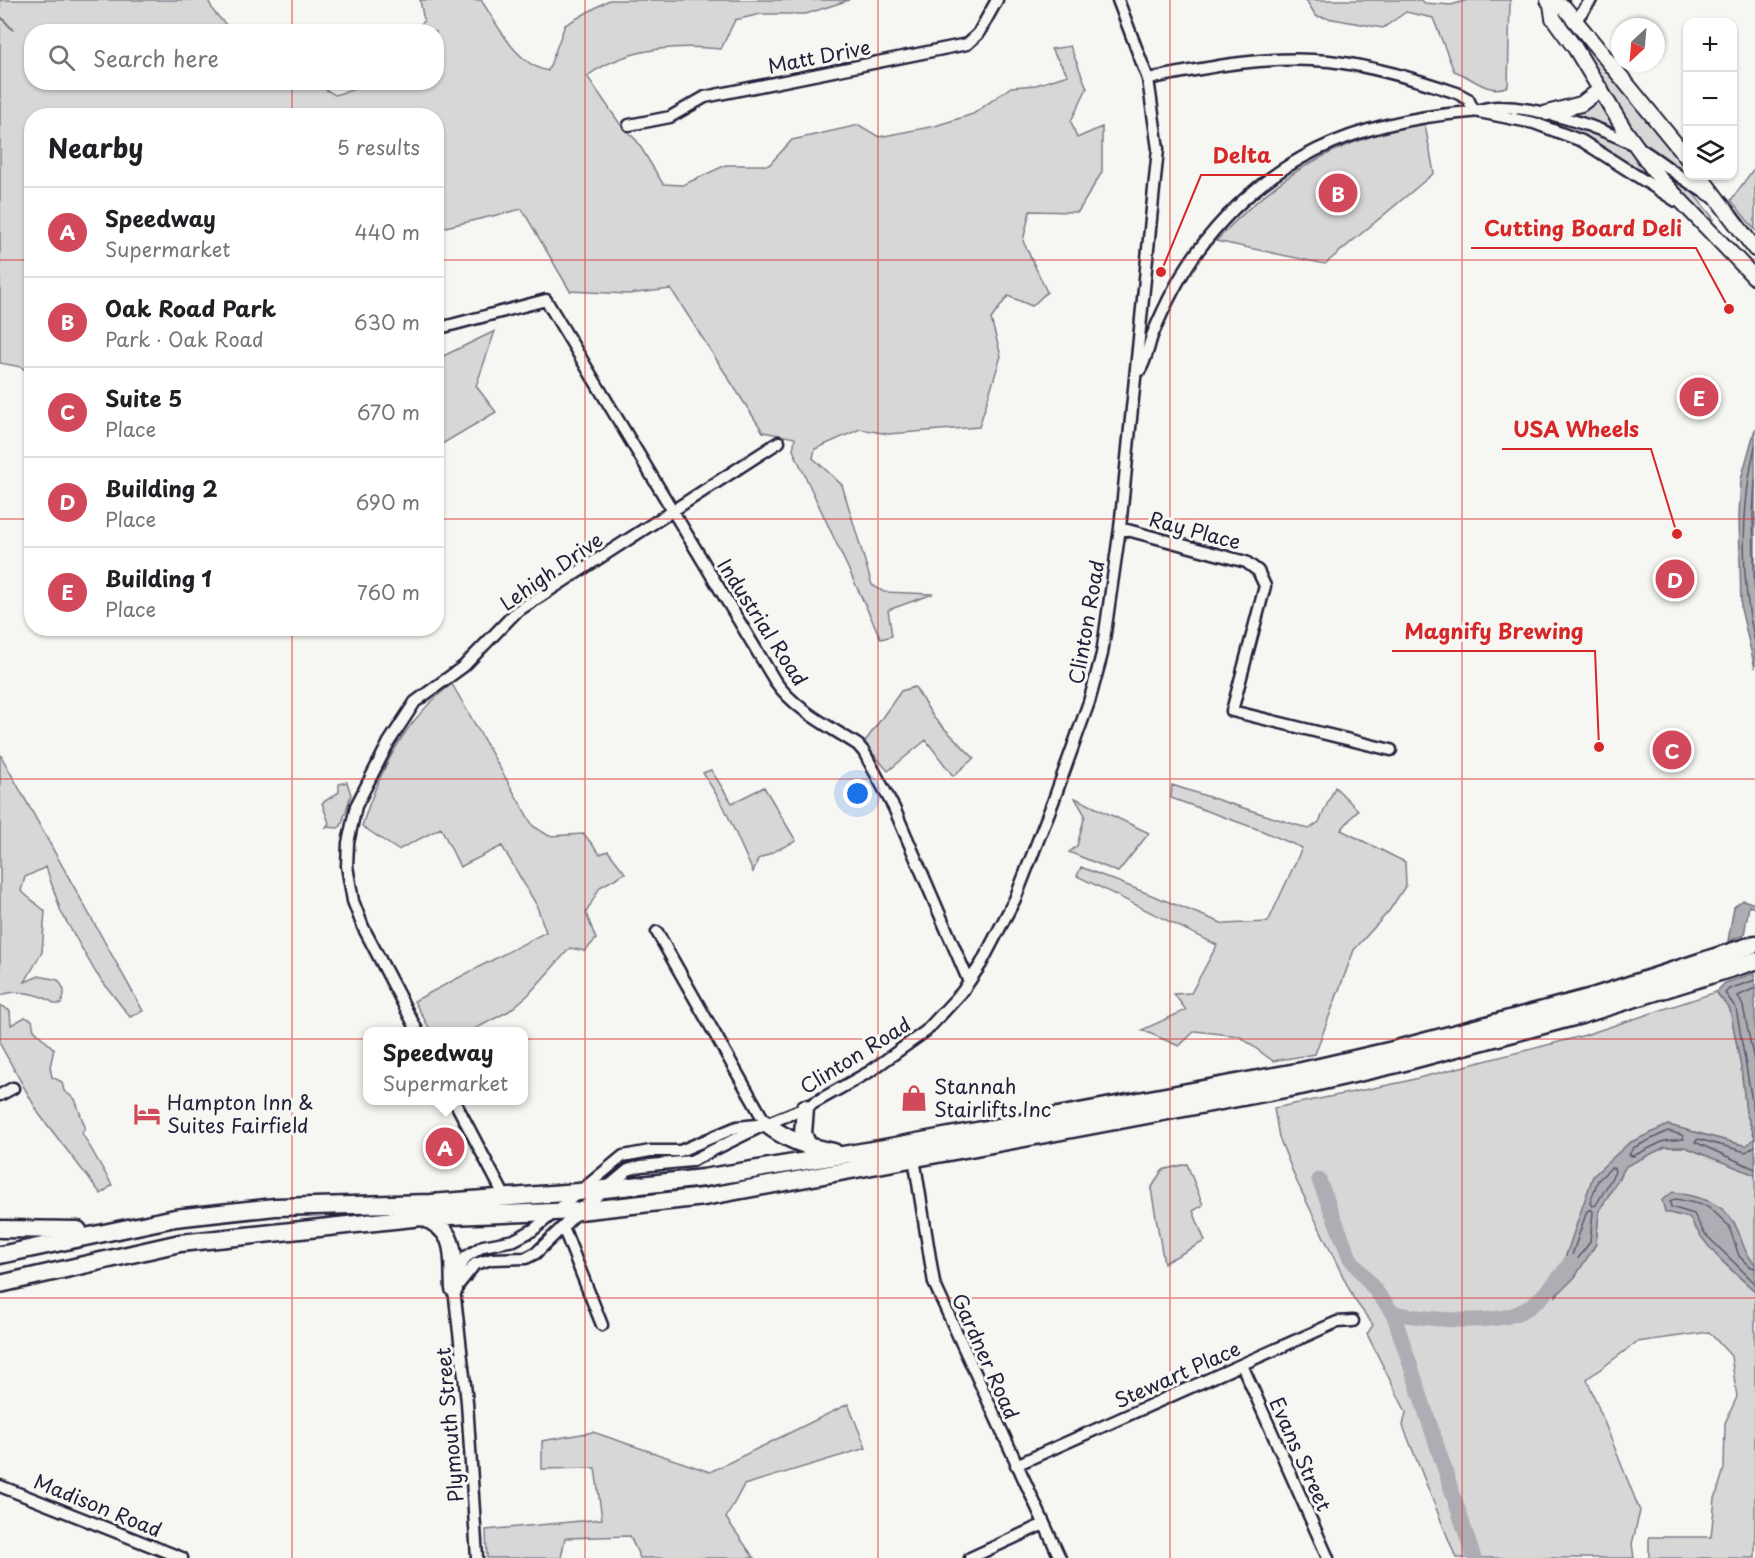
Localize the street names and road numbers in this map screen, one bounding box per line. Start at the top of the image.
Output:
street label: Matt Drive [765,31,873,81]
street label: Ray Place [1146,503,1244,557]
street label: Lehigh Drive [493,524,609,618]
street label: Industrial Road [710,552,816,692]
street label: Clinton Road [1060,558,1112,686]
street label: Clinton Road [794,1009,916,1101]
street label: Gardner Road [945,1288,1027,1424]
street label: Stewart Place [1109,1333,1245,1415]
street label: Plymouth Street [427,1346,471,1504]
street label: Evans Street [1262,1392,1340,1516]
street label: Madison Road [30,1466,166,1544]

